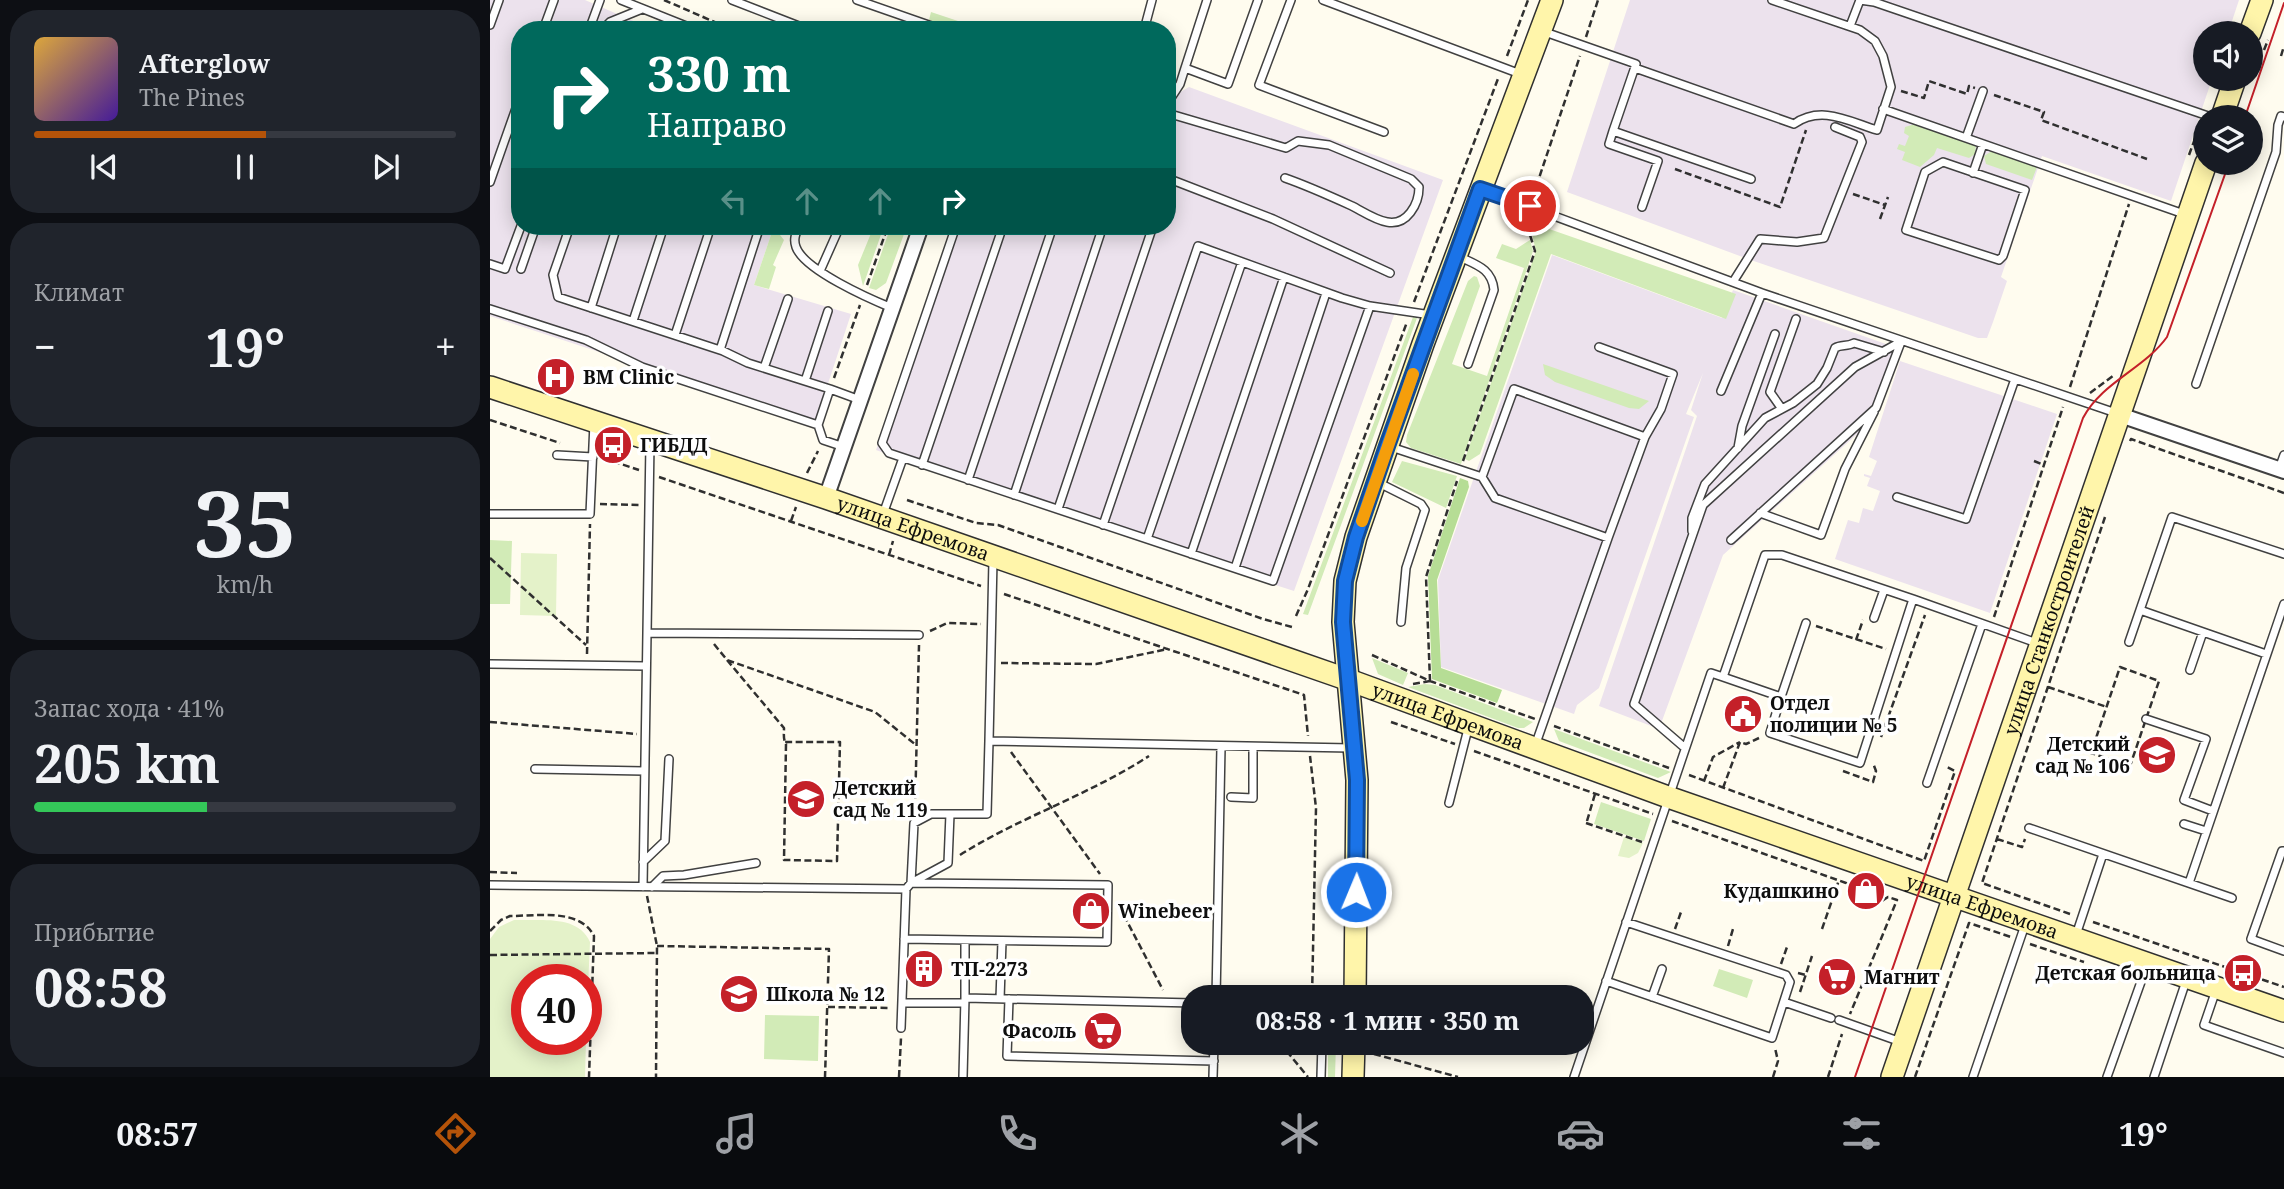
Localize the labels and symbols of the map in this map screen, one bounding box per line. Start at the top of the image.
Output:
pin [1500,176,1560,236]
hospital icon: BM Clinic [535,356,577,398]
place label: BM Clinic [583,364,674,390]
bus stop icon: ГИБДД [592,424,634,466]
place label: ГИБДД [640,432,708,458]
street label: улица Ефремова [833,490,993,567]
street label: улица Станкостроителей [1997,502,2101,739]
street label: улица Ефремова [1369,677,1527,756]
place label: Отдел полиции № 5 [1770,690,1898,738]
public building icon: Отдел полиции № 5 [1722,693,1764,735]
place label: Детский сад № 106 [2035,731,2130,779]
school or university icon: Детский сад № 106 [2136,734,2178,776]
place label: Детский сад № 119 [833,775,928,823]
school or university icon: Детский сад № 119 [785,778,827,820]
position arrow [1319,855,1393,929]
street label: улица Ефремова [1902,868,2062,945]
shop icon: Кудашкино [1845,870,1887,912]
place label: Кудашкино [1723,878,1839,904]
shop icon: Winebeer [1070,890,1112,932]
place label: Winebeer [1118,898,1213,924]
building icon: ТП-2273 [903,948,945,990]
bus stop icon: Детская больница [2222,952,2264,994]
place label: ТП-2273 [951,956,1028,982]
supermarket icon: Магнит [1816,956,1858,998]
place label: Детская больница [2035,960,2216,986]
speed limit sign: 40 [511,964,602,1055]
place label: Магнит [1864,964,1940,990]
school or university icon: Школа № 12 [718,973,760,1015]
place label: Школа № 12 [766,981,885,1007]
supermarket icon: Фасоль [1082,1010,1124,1052]
place label: Фасоль [1003,1018,1076,1044]

